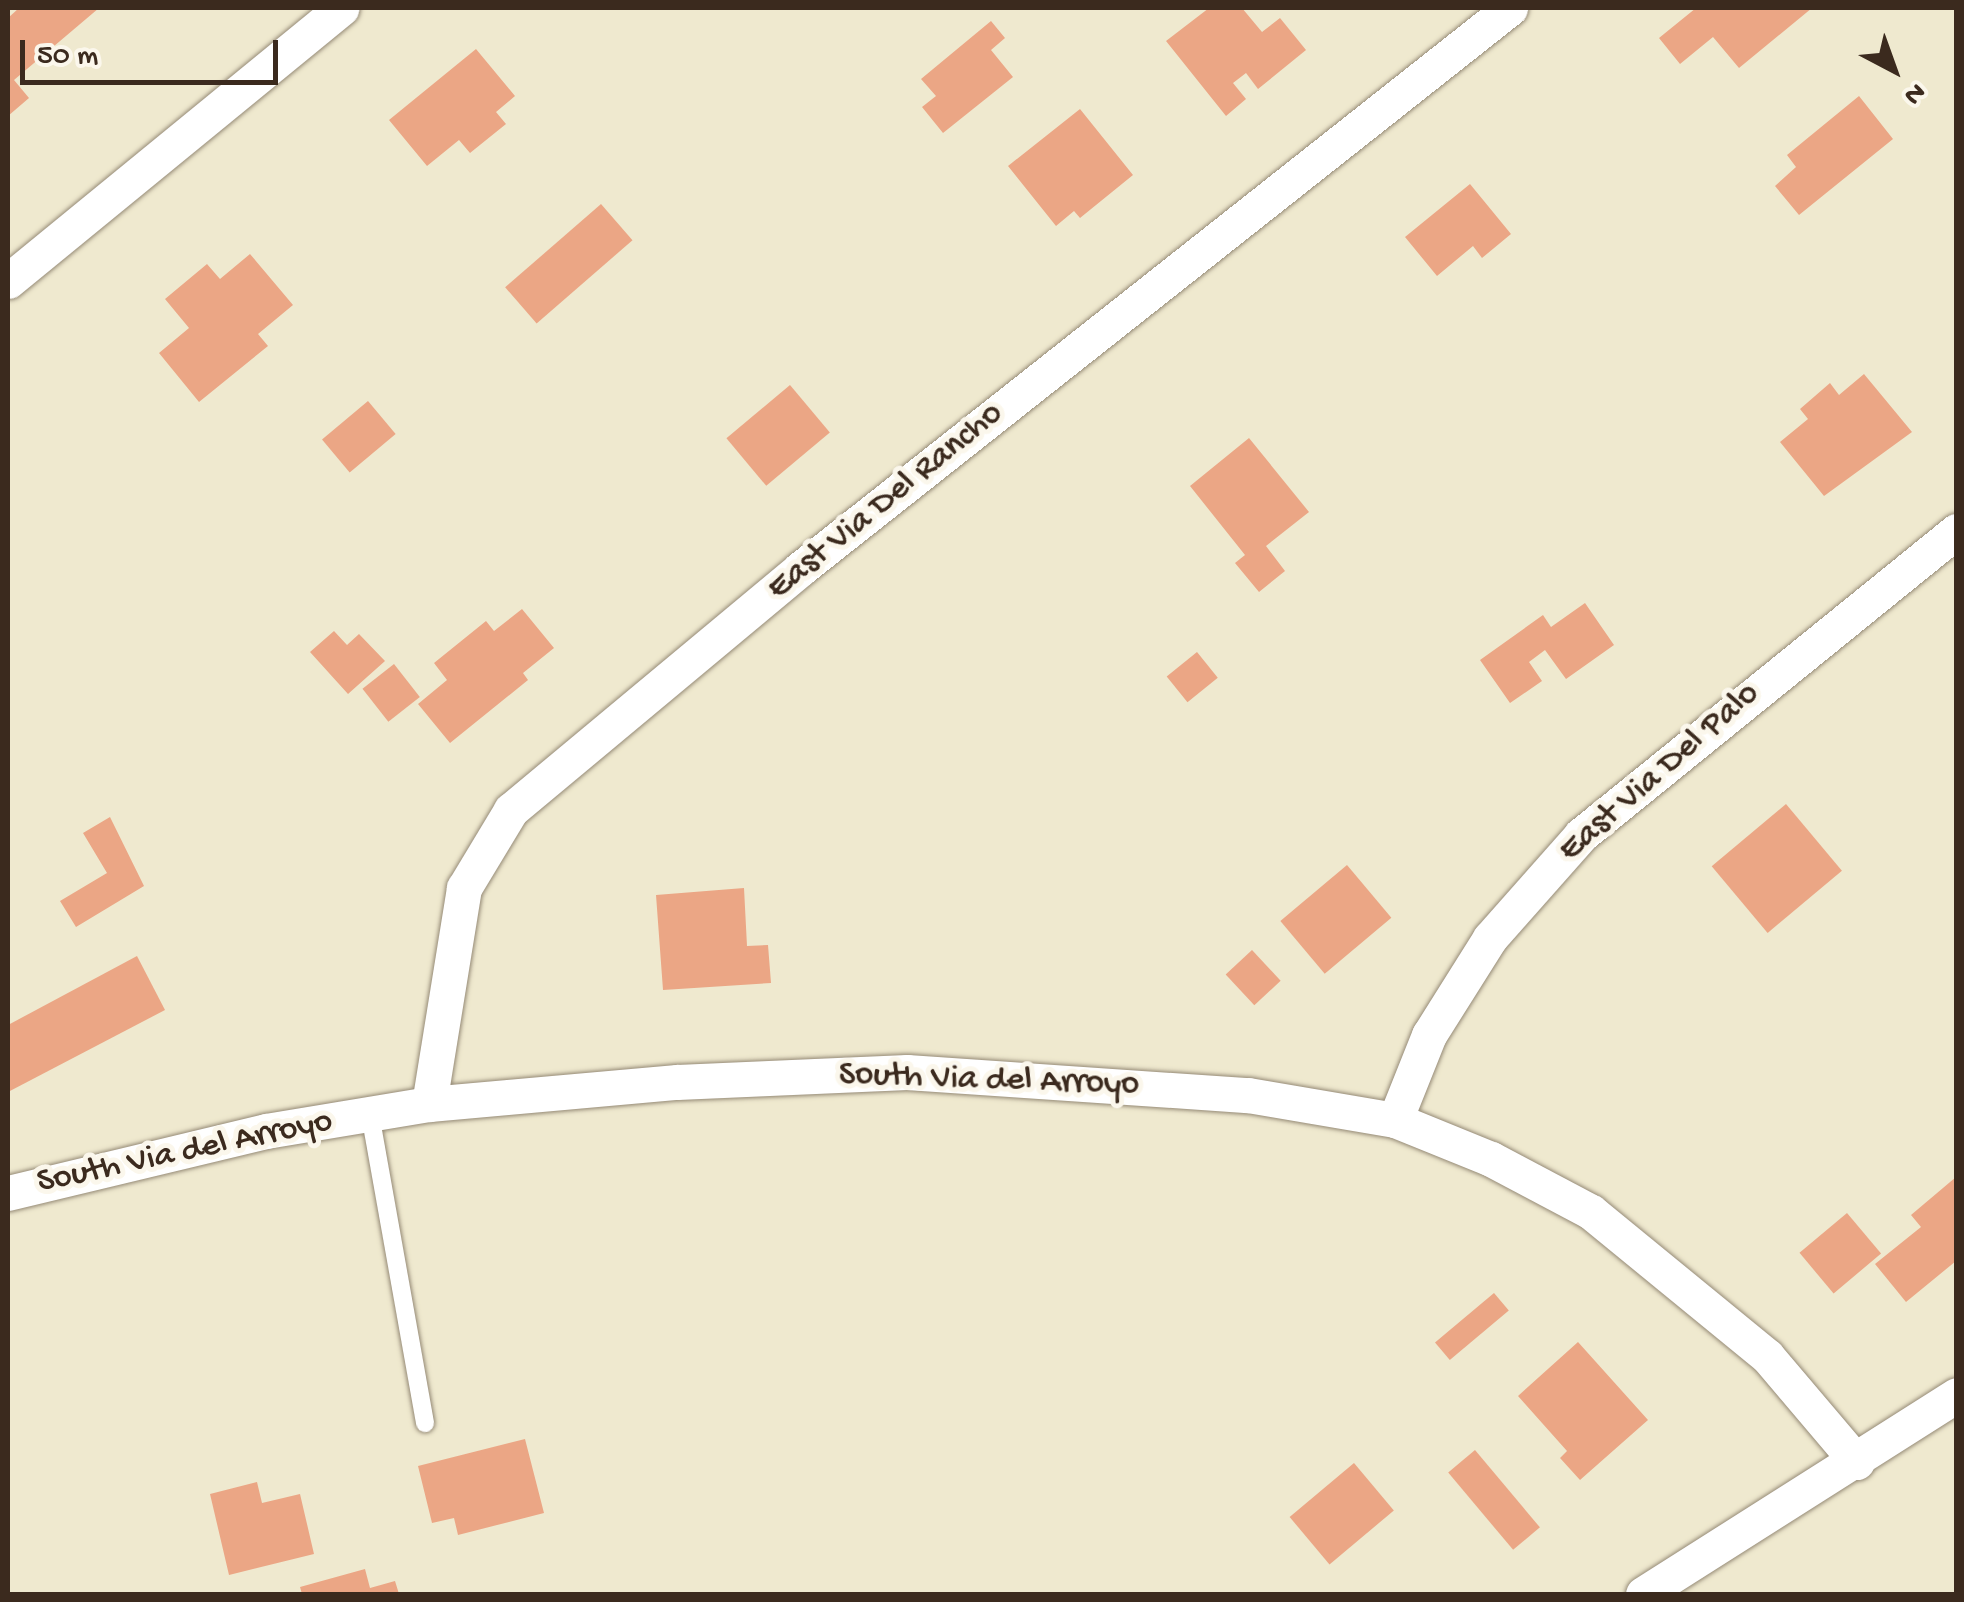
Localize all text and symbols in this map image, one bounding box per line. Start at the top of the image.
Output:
scale bar [25,20,282,82]
north arrow [1844,20,1944,120]
text: 50 m [37,40,98,75]
text: N [1896,75,1932,111]
street label: East Via Del Rancho [759,394,1013,610]
street label: East Via Del Palo [1551,674,1769,872]
street label: South Via del Arroyo [838,1055,1140,1107]
street label: South Via del Arroyo [34,1101,336,1205]

